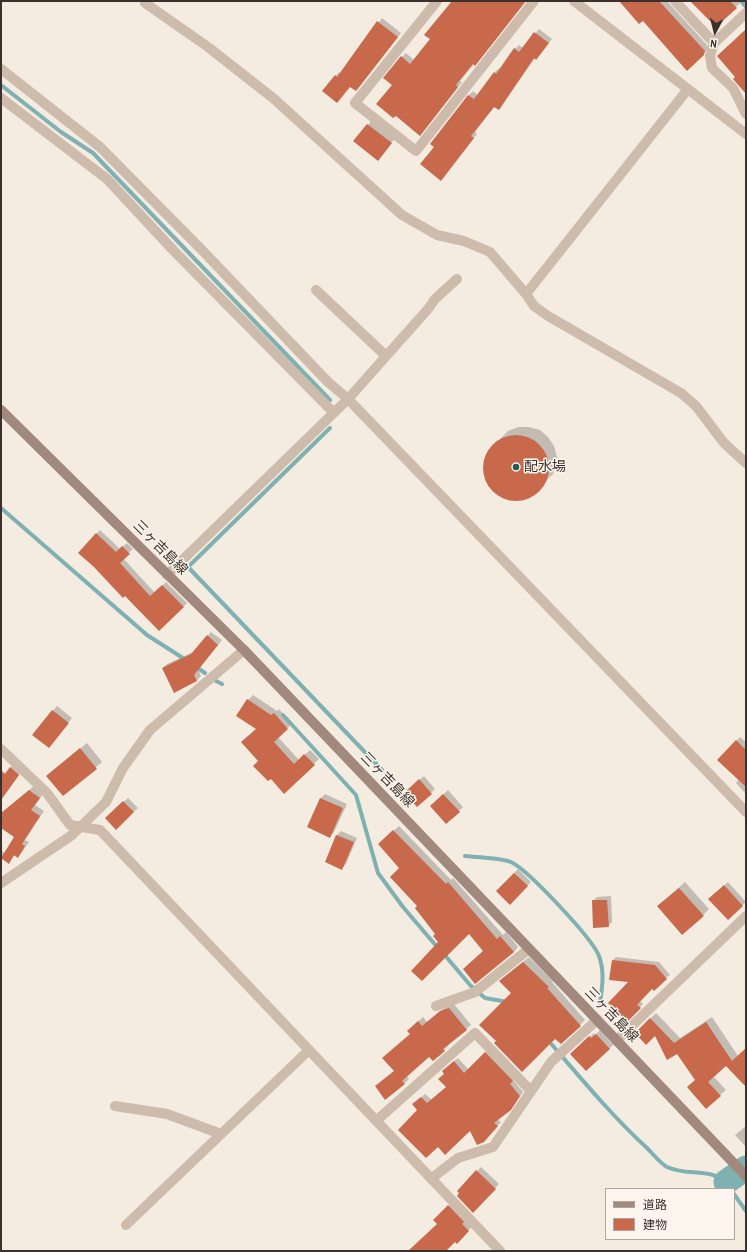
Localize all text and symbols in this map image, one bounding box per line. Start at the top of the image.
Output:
north arrow [695,12,735,52]
text: N [709,37,718,51]
place label: 配水場 [524,459,566,475]
marker: 配水場 [511,462,521,472]
street label: 三ヶ吉島線 [129,517,191,579]
street label: 三ヶ吉島線 [357,749,417,811]
street label: 三ヶ吉島線 [581,984,641,1046]
legend [605,1188,735,1240]
text: 道路 [643,1197,667,1213]
text: 建物 [643,1217,667,1233]

